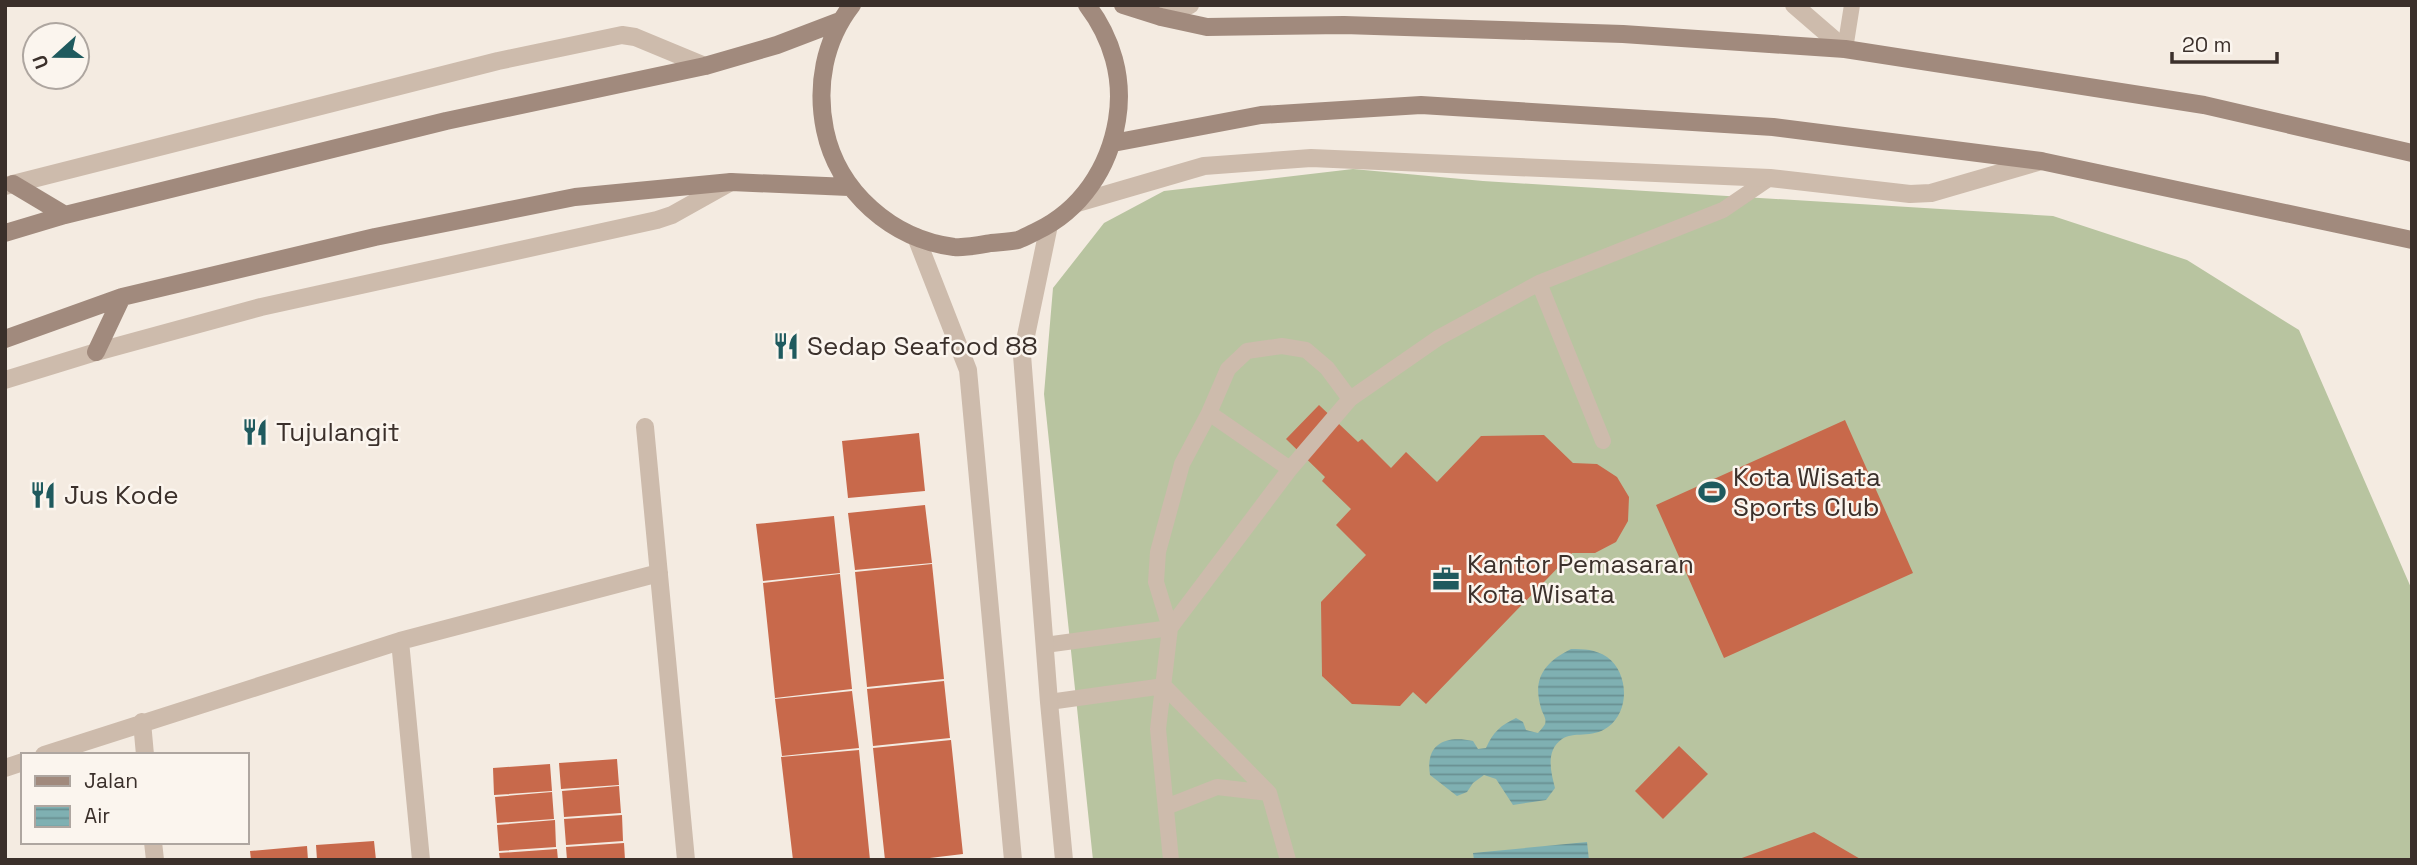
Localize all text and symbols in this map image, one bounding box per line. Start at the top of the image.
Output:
north arrow [21,21,91,91]
scale bar [2172,21,2277,65]
text: 20 m [2182,31,2232,58]
text: U [27,51,55,72]
place label: Sedap Seafood 88 [807,329,1038,363]
restaurant icon: Sedap Seafood 88 [771,331,801,361]
place label: Tujulangit [276,415,400,449]
restaurant icon: Tujulangit [240,417,270,447]
place label: Kota Wisata Sports Club [1733,460,1881,524]
sports icon: Kota Wisata Sports Club [1697,477,1727,507]
place label: Jus Kode [64,478,179,512]
restaurant icon: Jus Kode [28,480,58,510]
place label: Kantor Pemasaran Kota Wisata [1467,547,1694,611]
office icon: Kantor Pemasaran Kota Wisata [1431,564,1461,594]
legend [21,753,248,844]
text: Jalan [84,767,138,794]
text: Air [84,802,110,829]

